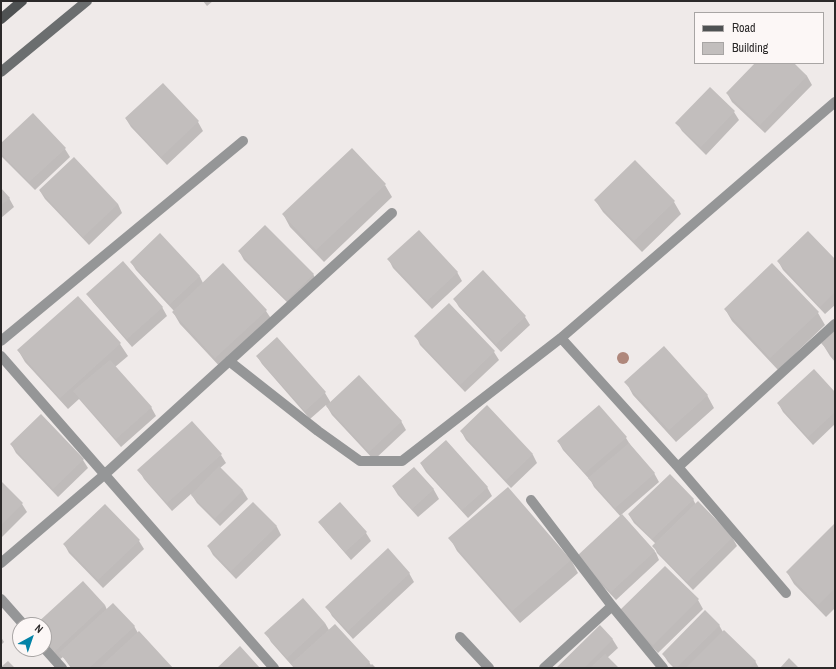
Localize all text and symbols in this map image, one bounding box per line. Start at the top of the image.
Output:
legend [694,12,824,64]
text: Road [732,20,756,36]
text: Building [732,40,768,56]
north arrow [12,617,52,657]
text: N [32,621,46,636]

